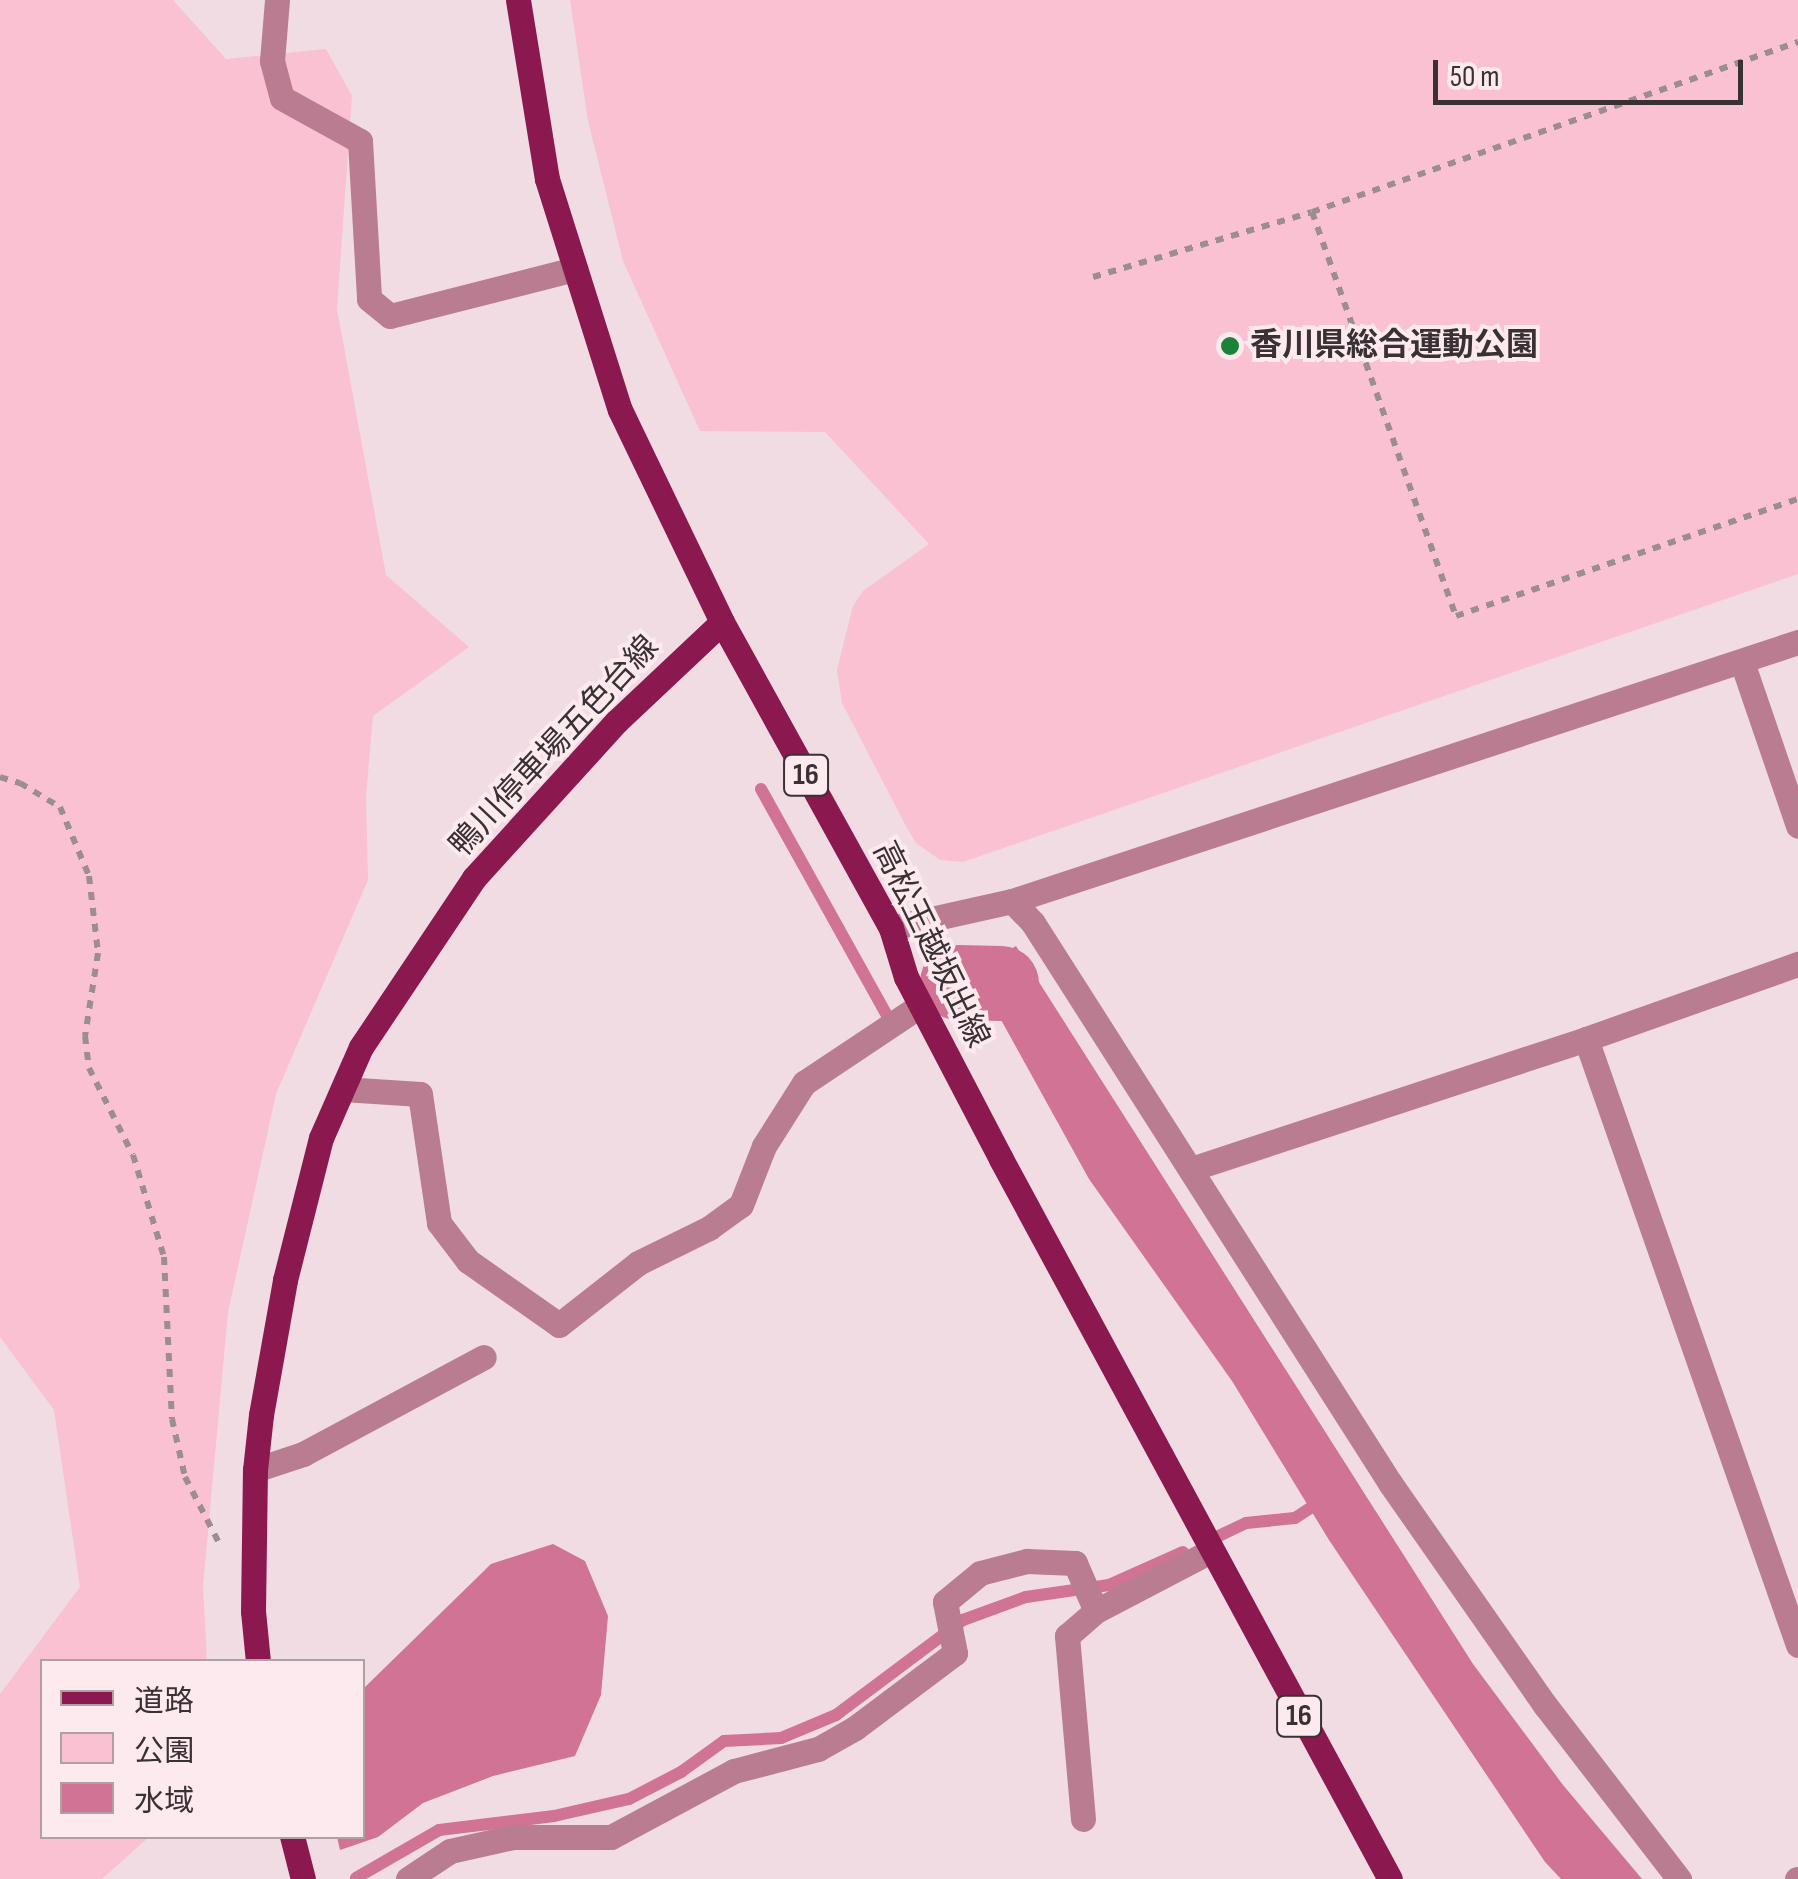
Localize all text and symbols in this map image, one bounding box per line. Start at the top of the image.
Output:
scale bar [1438,40,1748,102]
text: 50 m [1450,59,1499,95]
place label: 香川県総合運動公園 [1250,327,1538,365]
marker: 香川県総合運動公園 [1219,335,1241,357]
street label: 鴨川停車場五色台線 [443,629,667,865]
road number: 16 [781,750,831,800]
street label: 高松王越坂出線 [864,836,996,1054]
legend [40,1659,365,1839]
text: 道路 [134,1684,194,1720]
road number: 16 [1274,1691,1324,1741]
text: 公園 [134,1734,194,1770]
text: 水域 [134,1784,194,1820]

